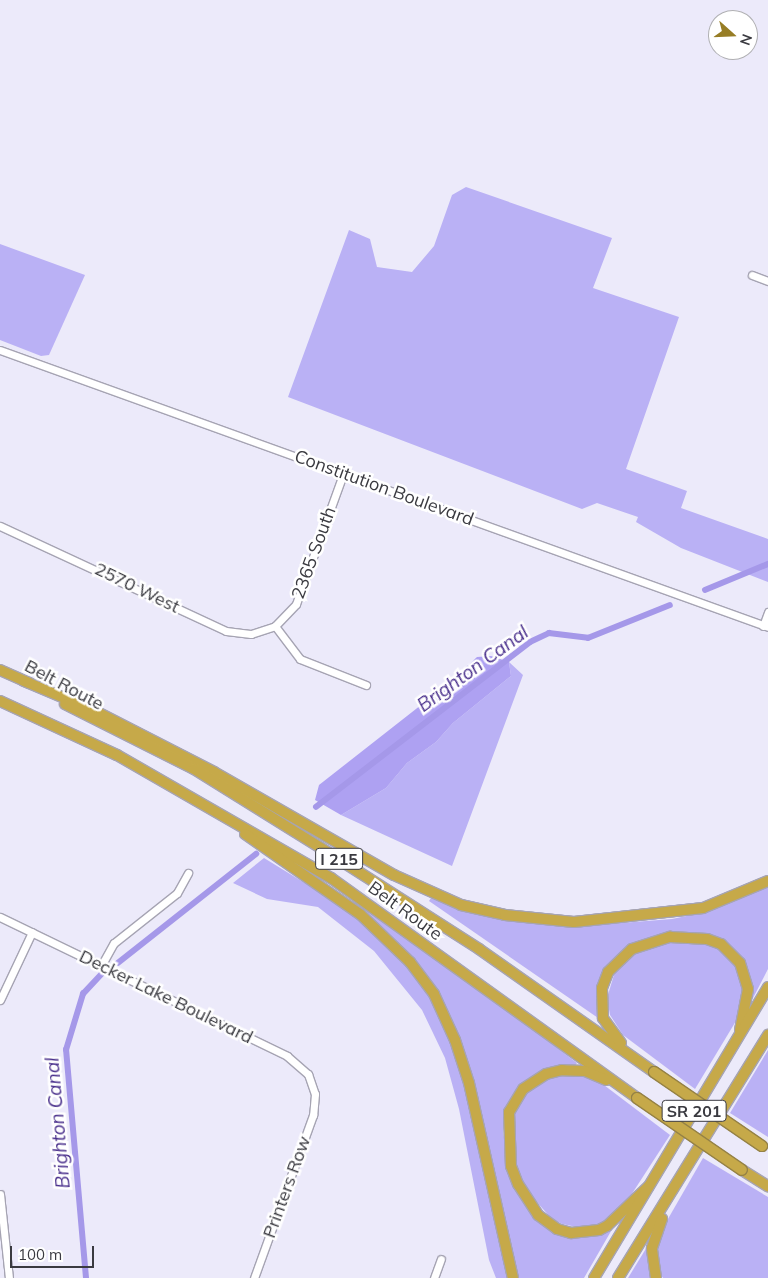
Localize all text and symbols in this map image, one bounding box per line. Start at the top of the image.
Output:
north arrow [708,10,758,60]
text: N [736,32,756,48]
street label: Constitution Boulevard [292,446,476,530]
street label: 2365 South [287,504,341,602]
street label: 2570 West [91,558,183,618]
water label: Brighton Canal [413,621,533,717]
street label: Belt Route [21,655,107,715]
road number: I 215 [314,846,364,872]
street label: Belt Route [364,877,446,945]
street label: Decker Lake Boulevard [76,946,256,1048]
water label: Brighton Canal [41,1056,75,1190]
road number: SR 201 [662,1098,726,1124]
street label: Printers Row [259,1133,315,1241]
scale bar [12,1236,96,1268]
text: 100 m [18,1245,62,1264]

